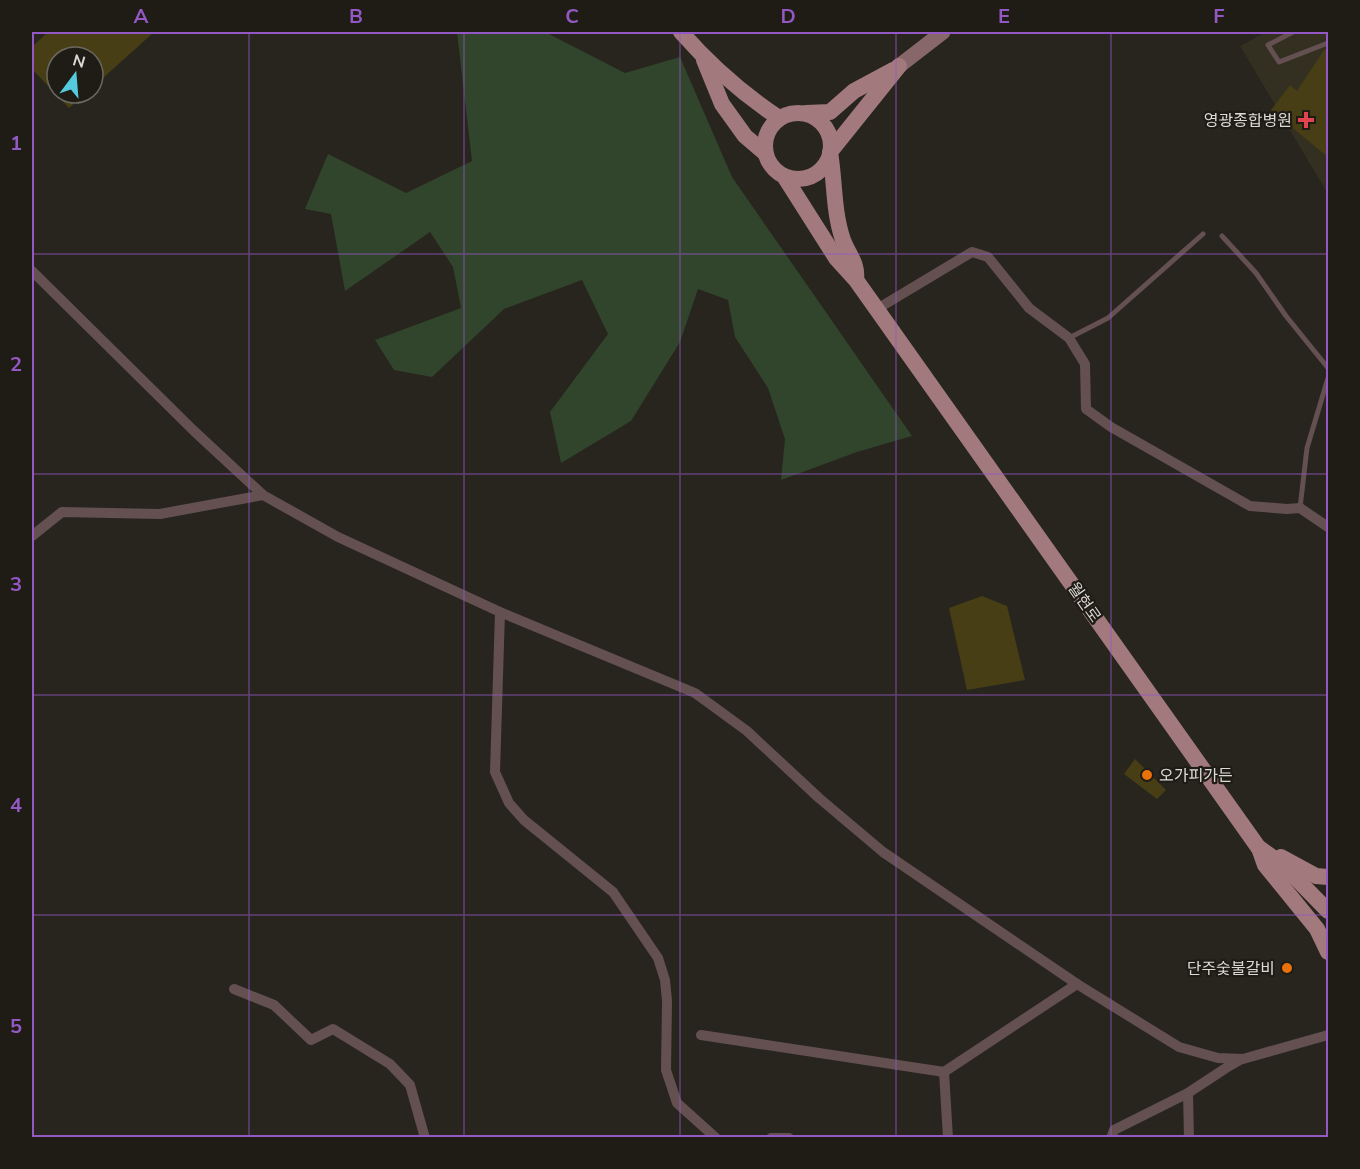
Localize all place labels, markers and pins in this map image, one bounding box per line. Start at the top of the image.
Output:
place label: 영광종합병원 [1204,110,1292,130]
marker: 영광종합병원 [1297,111,1315,129]
place label: 오가피가든 [1159,765,1233,785]
marker: 오가피가든 [1140,768,1154,782]
place label: 단주숯불갈비 [1187,958,1275,978]
marker: 단주숯불갈비 [1280,961,1294,975]

